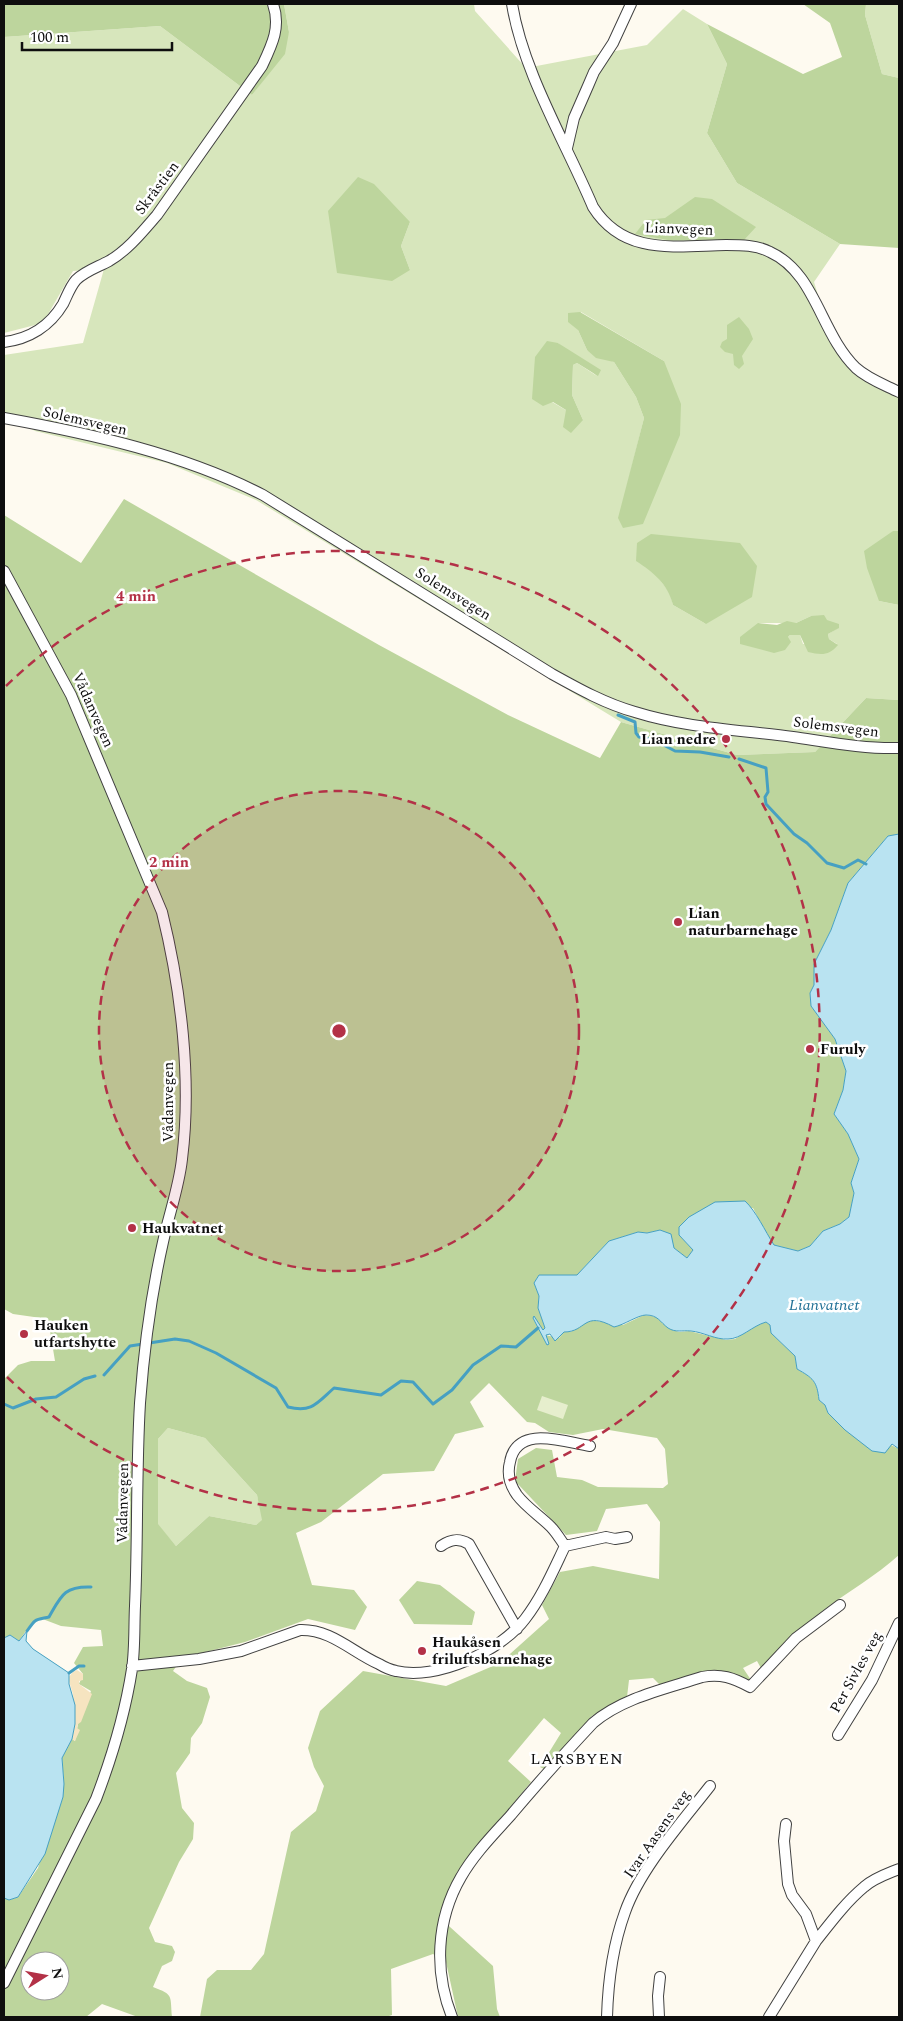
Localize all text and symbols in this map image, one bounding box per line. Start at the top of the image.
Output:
scale bar [22,20,172,52]
text: 100 m [30,26,69,49]
street label: Skråstien [129,156,185,220]
street label: Lianvegen [644,216,714,242]
street label: Solemsvegen [41,400,130,442]
street label: Solemsvegen [410,561,496,627]
text: 4 min [116,585,156,608]
street label: Vådanvegen [66,669,120,752]
street label: Solemsvegen [792,710,880,744]
place label: Lian nedre [641,728,716,751]
marker: Lian nedre [720,733,732,745]
text: 2 min [149,851,189,874]
place label: Lian naturbarnehage [688,902,798,942]
marker: Lian naturbarnehage [672,916,684,928]
centre of rings [330,1022,348,1040]
place label: Furuly [820,1038,866,1061]
marker: Furuly [804,1043,816,1055]
street label: Vådanvegen [157,1061,180,1142]
place label: Haukvatnet [142,1217,224,1240]
marker: Haukvatnet [126,1222,138,1234]
water label: Lianvatnet [789,1293,860,1317]
place label: Hauken utfartshytte [34,1314,116,1354]
marker: Hauken utfartshytte [18,1328,30,1340]
street label: Vådanvegen [111,1462,135,1543]
street label: Per Sivles veg [824,1627,888,1717]
place label: Haukåsen friluftsbarnehage [432,1631,552,1671]
marker: Haukåsen friluftsbarnehage [416,1645,428,1657]
district label: LARSBYEN [530,1747,624,1771]
street label: Ivar Aasens veg [618,1785,696,1883]
north arrow [20,1951,70,2001]
text: N [46,1966,69,1981]

